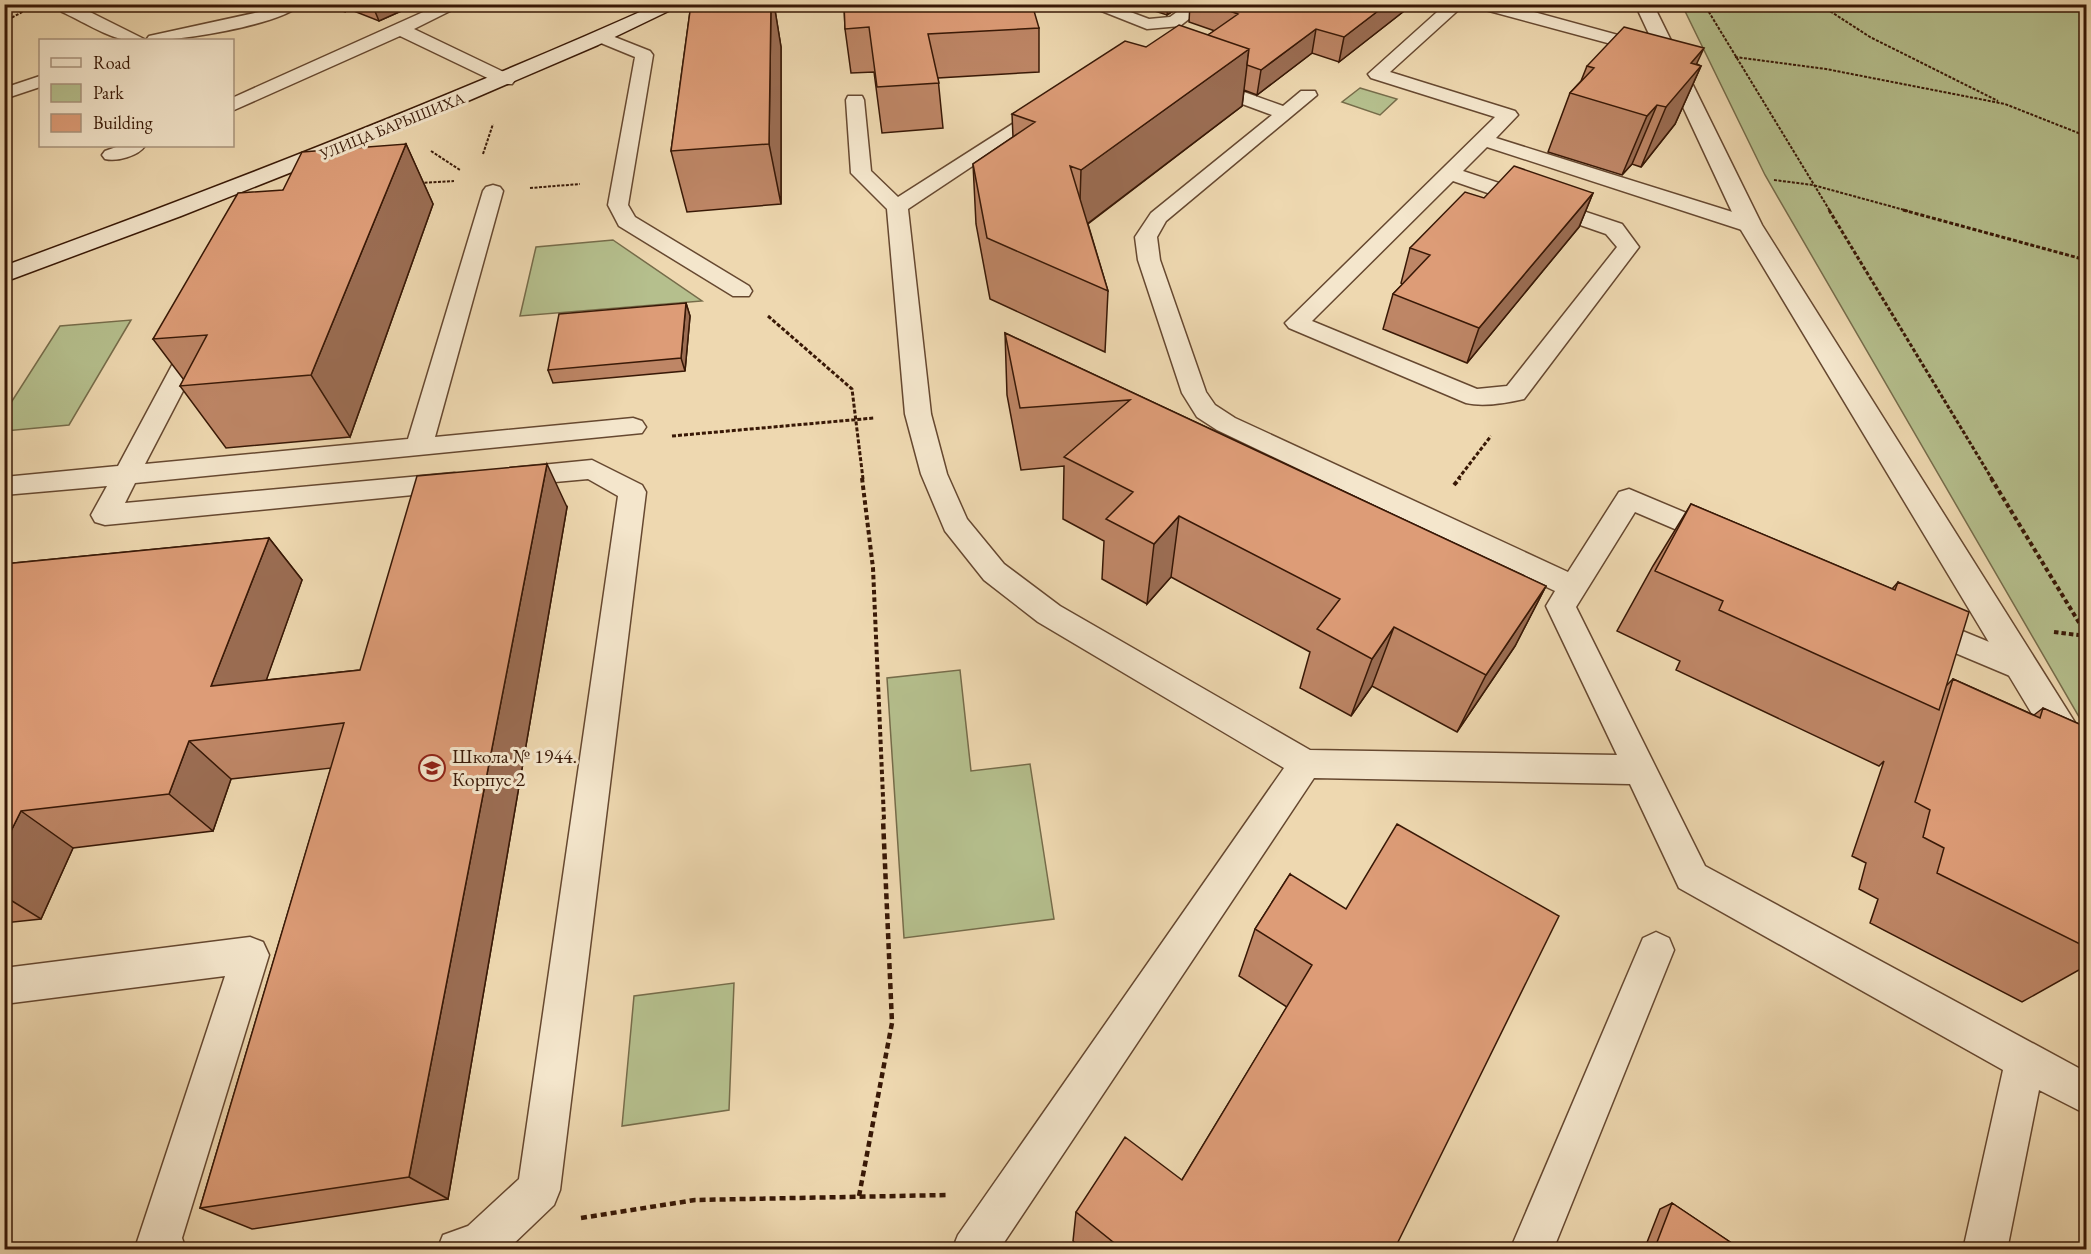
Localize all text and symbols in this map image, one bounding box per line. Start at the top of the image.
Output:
legend [39,39,234,147]
text: Road [93,51,132,74]
text: Park [93,81,124,104]
street label: УЛИЦА БАРЫШИХА [315,87,468,165]
text: Building [93,111,153,134]
place label: Школа № 1944. Корпус 2 [452,743,577,792]
school or university icon: Школа № 1944. Корпус 2 [417,753,447,783]

